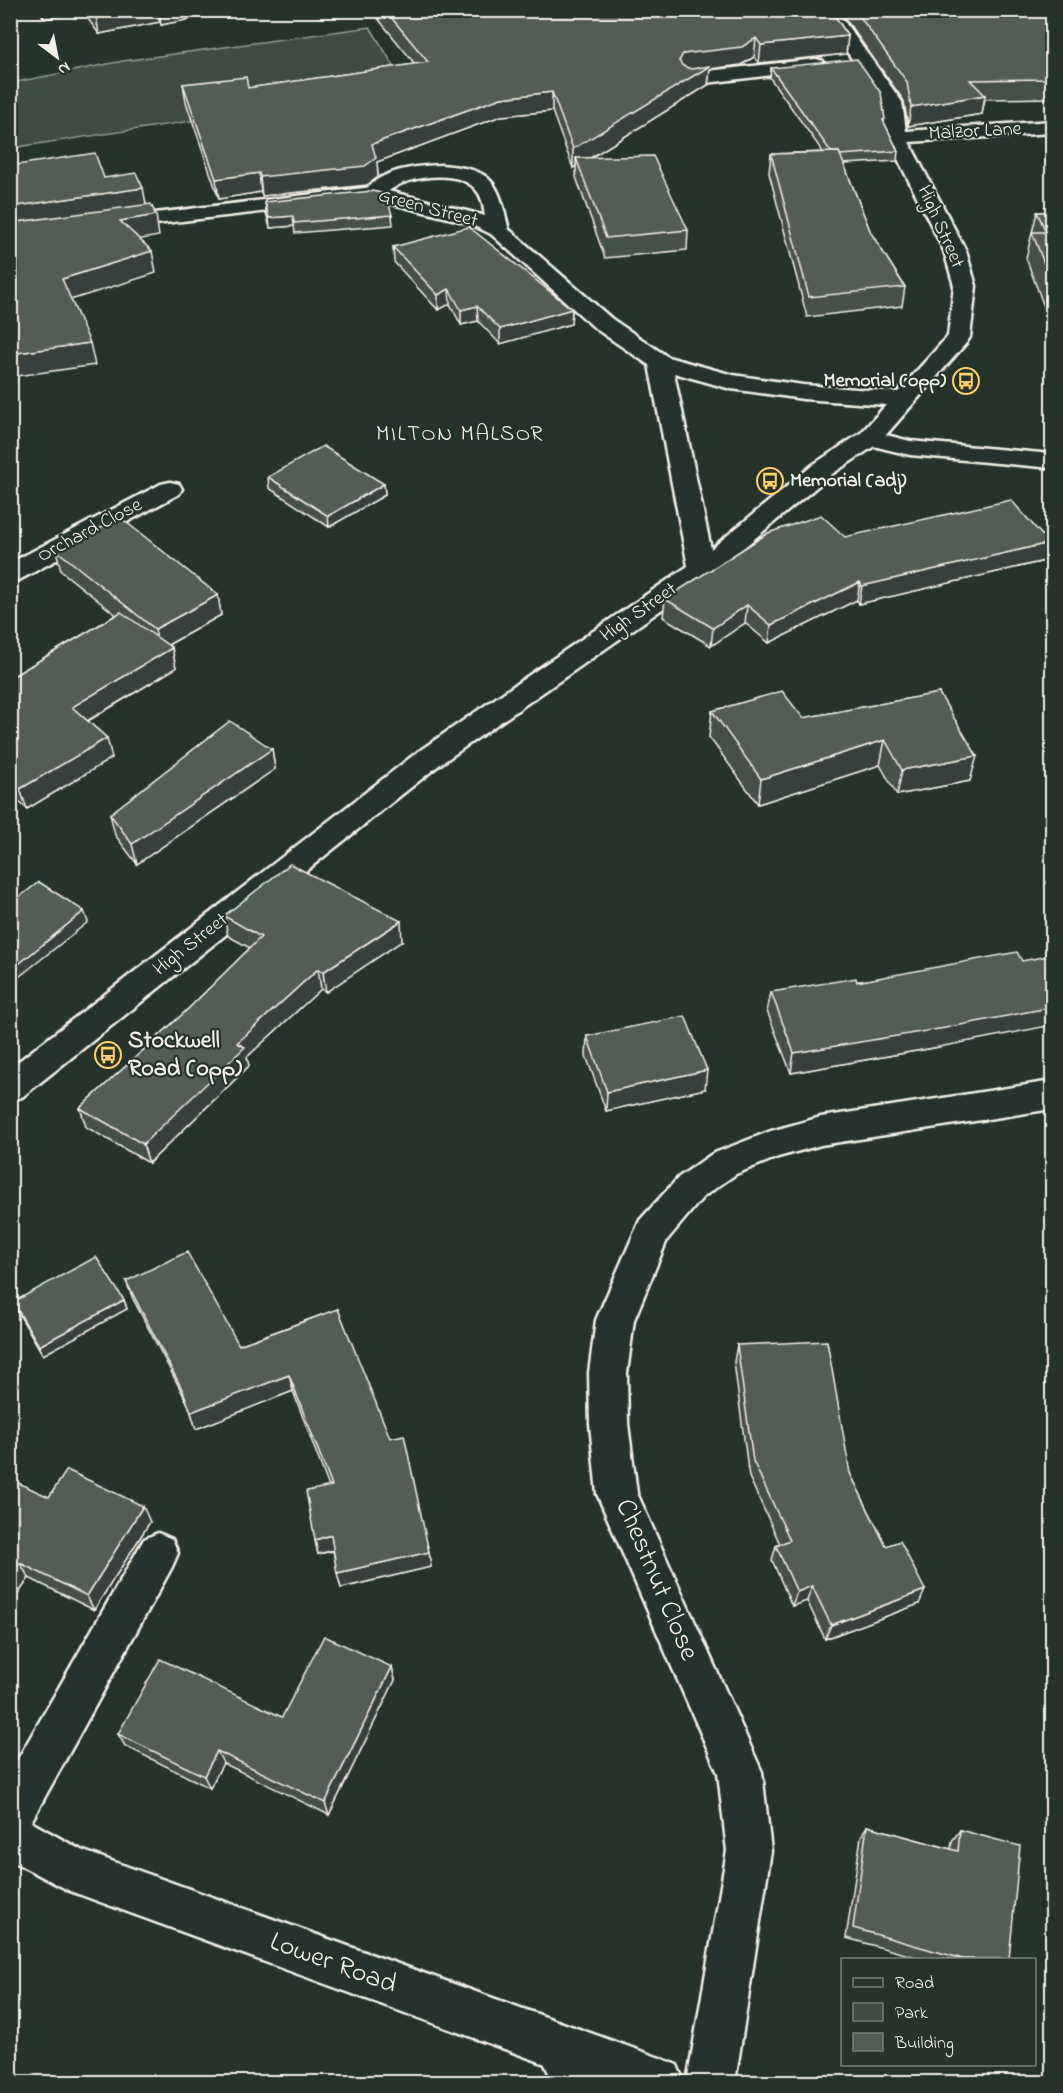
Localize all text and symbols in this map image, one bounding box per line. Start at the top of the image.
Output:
north arrow [27,27,87,87]
text: N [53,55,75,81]
street label: Malzor Lane [928,115,1022,149]
street label: High Street [908,181,971,274]
street label: Green Street [375,182,481,236]
bus stop icon: Memorial (opp) [951,366,981,396]
place label: Memorial (opp) [824,367,946,396]
district label: MILTON MALSOR [376,419,544,451]
bus stop icon: Memorial (adj) [755,466,785,496]
place label: Memorial (adj) [790,467,906,496]
street label: Orchard Close [32,491,148,571]
street label: High Street [595,576,684,651]
street label: High Street [147,906,236,984]
place label: Stockwell Road (opp) [128,1024,242,1087]
bus stop icon: Stockwell Road (opp) [93,1040,123,1070]
street label: Chestnut Close [603,1493,709,1668]
street label: Lower Road [264,1922,402,2006]
legend [841,1958,1036,2066]
text: Road [895,1971,934,1997]
text: Park [895,2001,928,2027]
text: Building [894,2031,954,2058]

